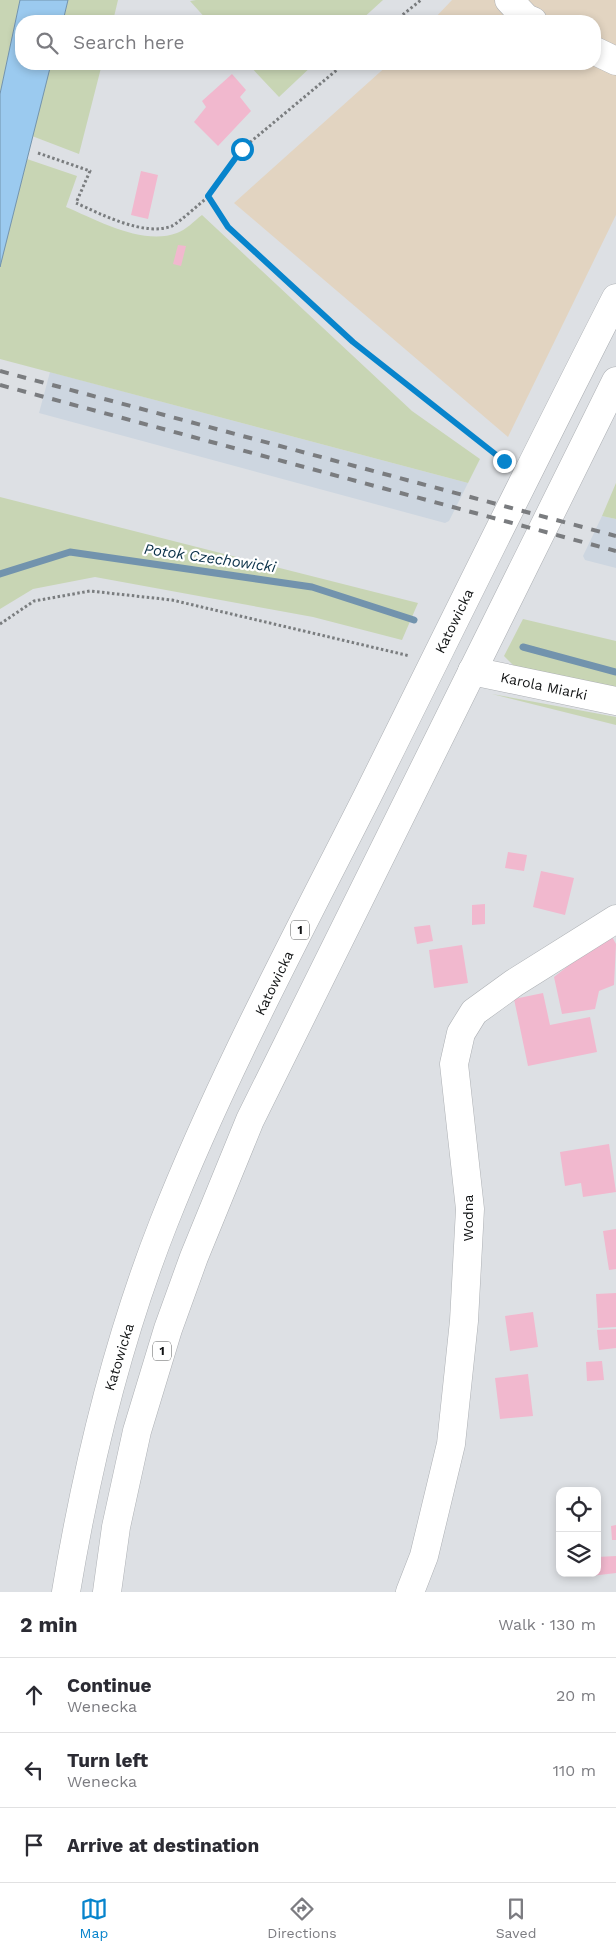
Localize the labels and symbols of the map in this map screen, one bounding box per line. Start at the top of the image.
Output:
route start [231,138,254,161]
route end [493,450,516,473]
water label: Potok Czechowicki [143,540,278,576]
street label: Katowicka [432,586,476,656]
street label: Karola Miarki [499,669,589,703]
road number: 1 [291,920,309,940]
street label: Katowicka [252,948,296,1018]
street label: Wodna [460,1195,476,1241]
street label: Katowicka [101,1321,137,1393]
road number: 1 [153,1342,171,1360]

